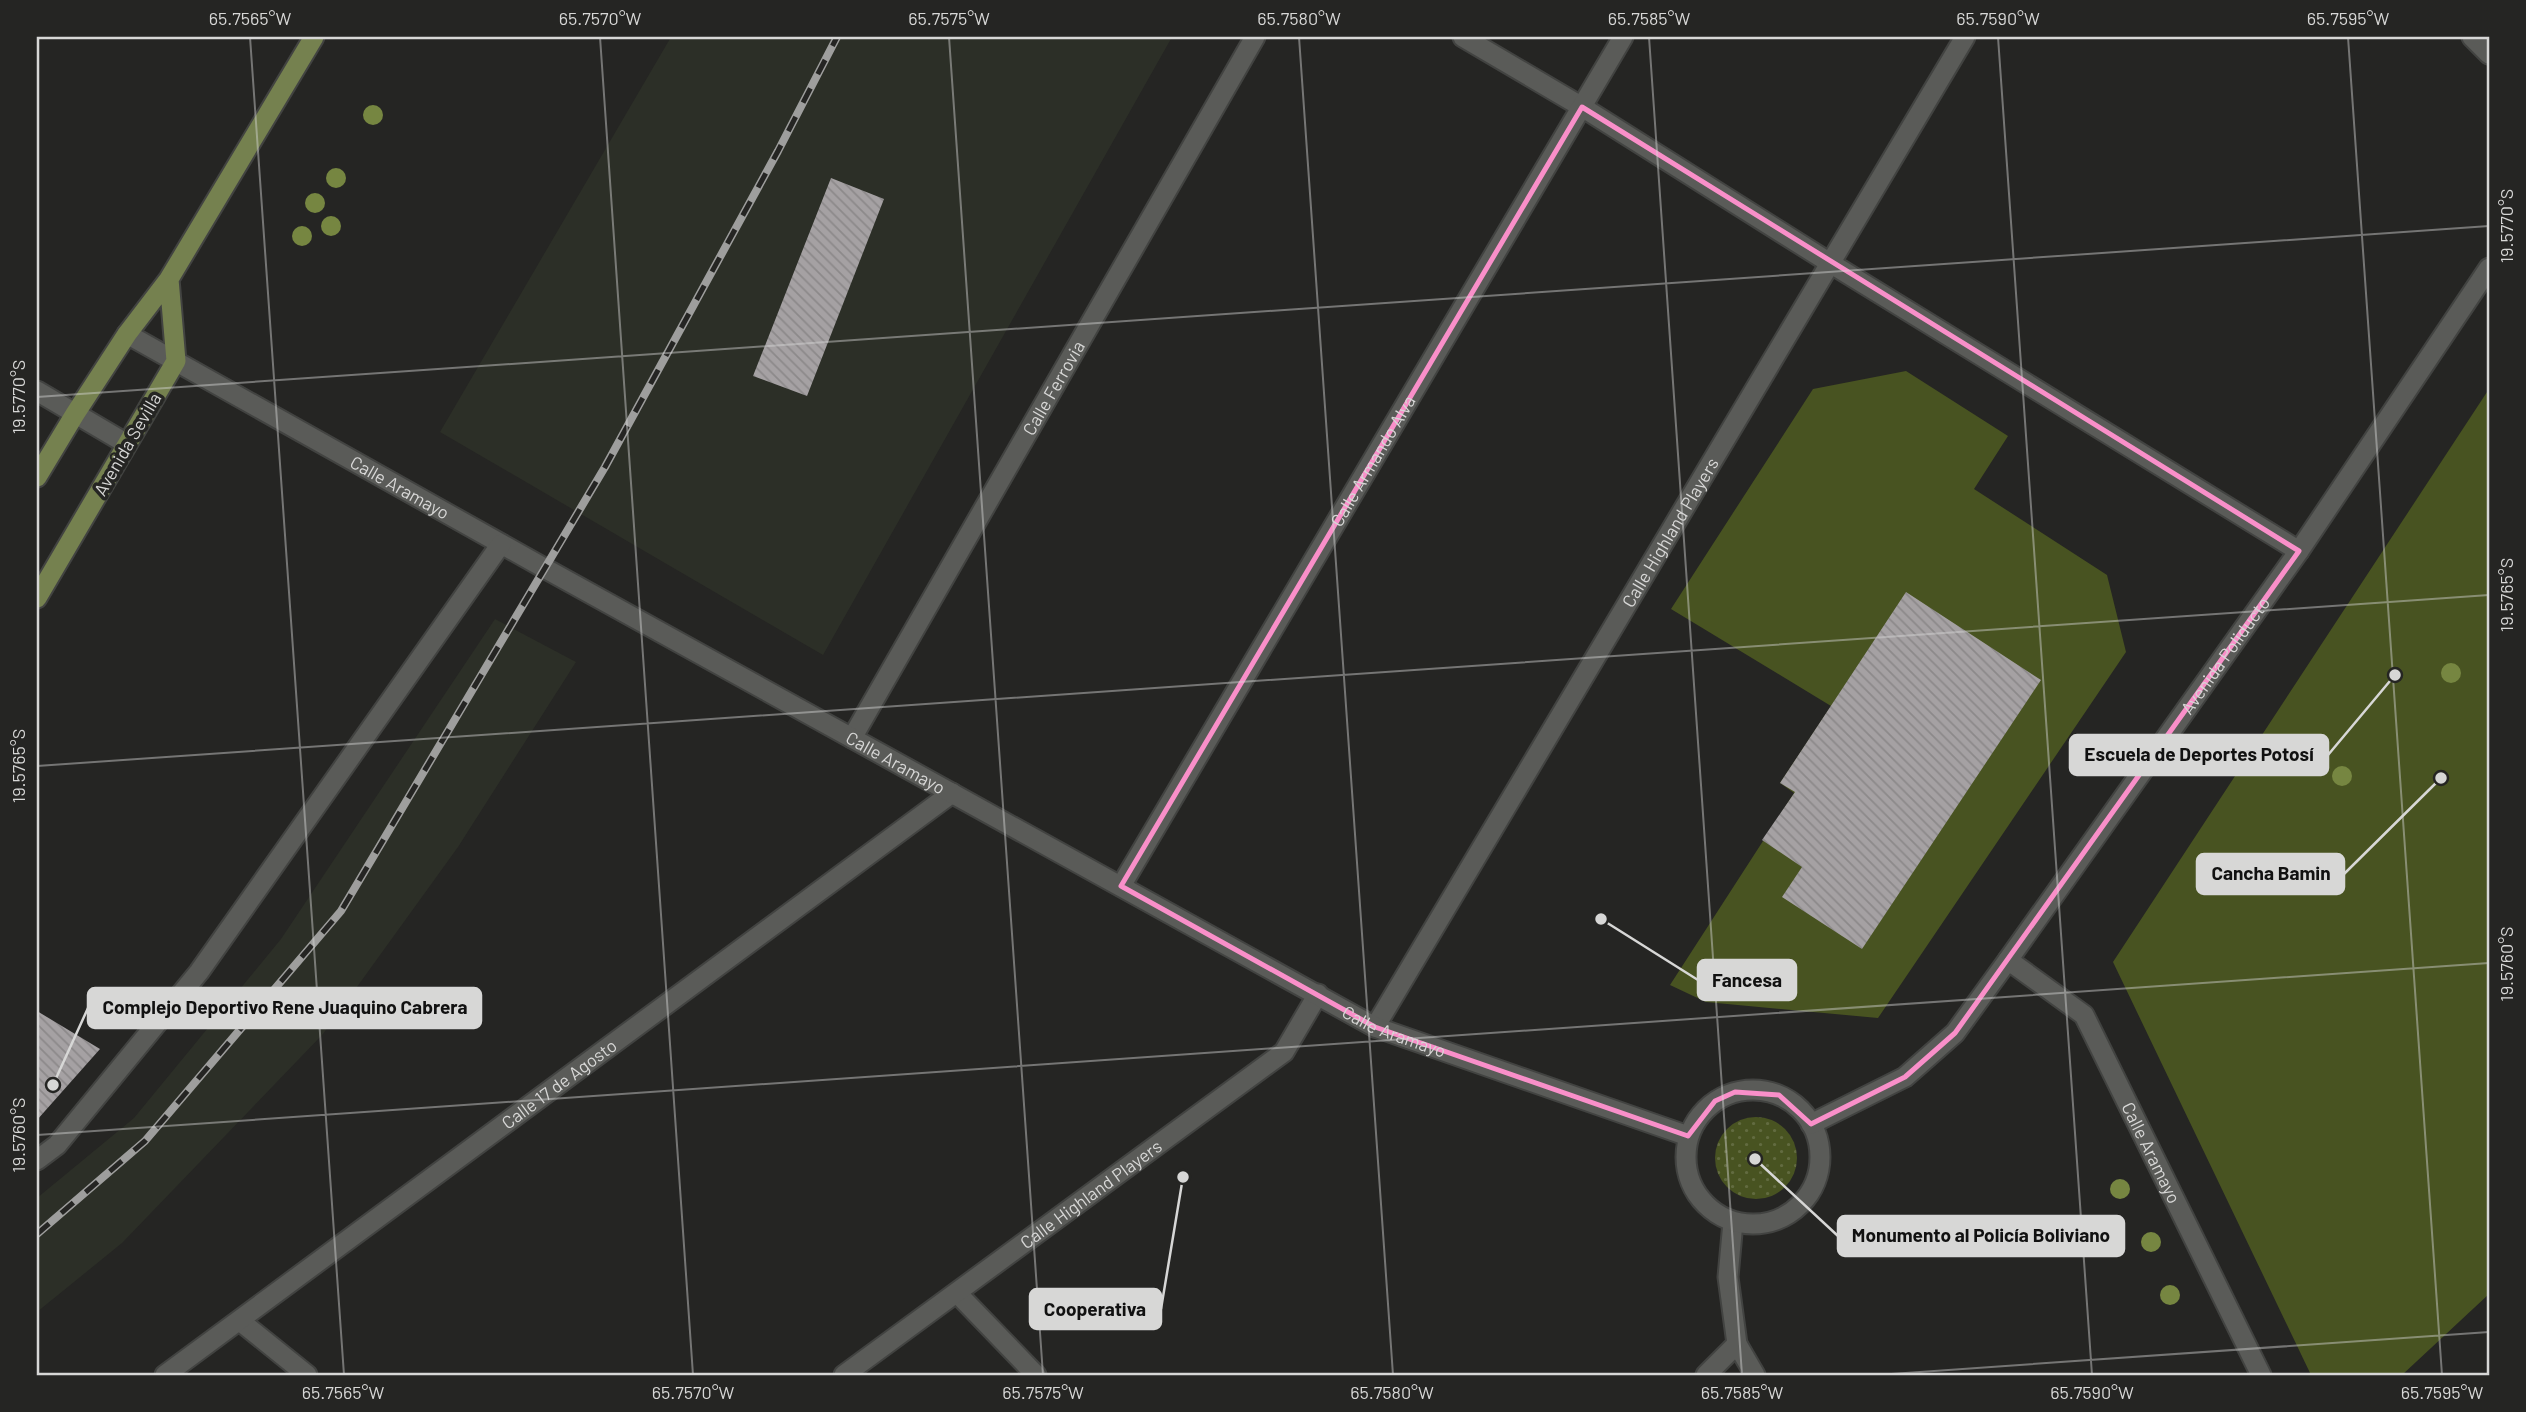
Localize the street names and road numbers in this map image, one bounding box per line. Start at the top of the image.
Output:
street label: Calle Ferrovia [1018,337,1089,439]
street label: Avenida Sevilla [89,388,165,500]
street label: Calle Armando Alva [1325,391,1420,530]
street label: Calle Aramayo [347,451,453,524]
street label: Calle Highland Players [1617,453,1723,611]
street label: Avenida Poliducto [2176,592,2274,718]
street label: Calle Aramayo [842,726,949,798]
street label: Calle Aramayo [1339,1000,1449,1062]
street label: Calle 17 de Agosto [497,1034,621,1133]
street label: Calle Aramayo [2117,1098,2186,1207]
street label: Calle Highland Players [1016,1135,1166,1253]

